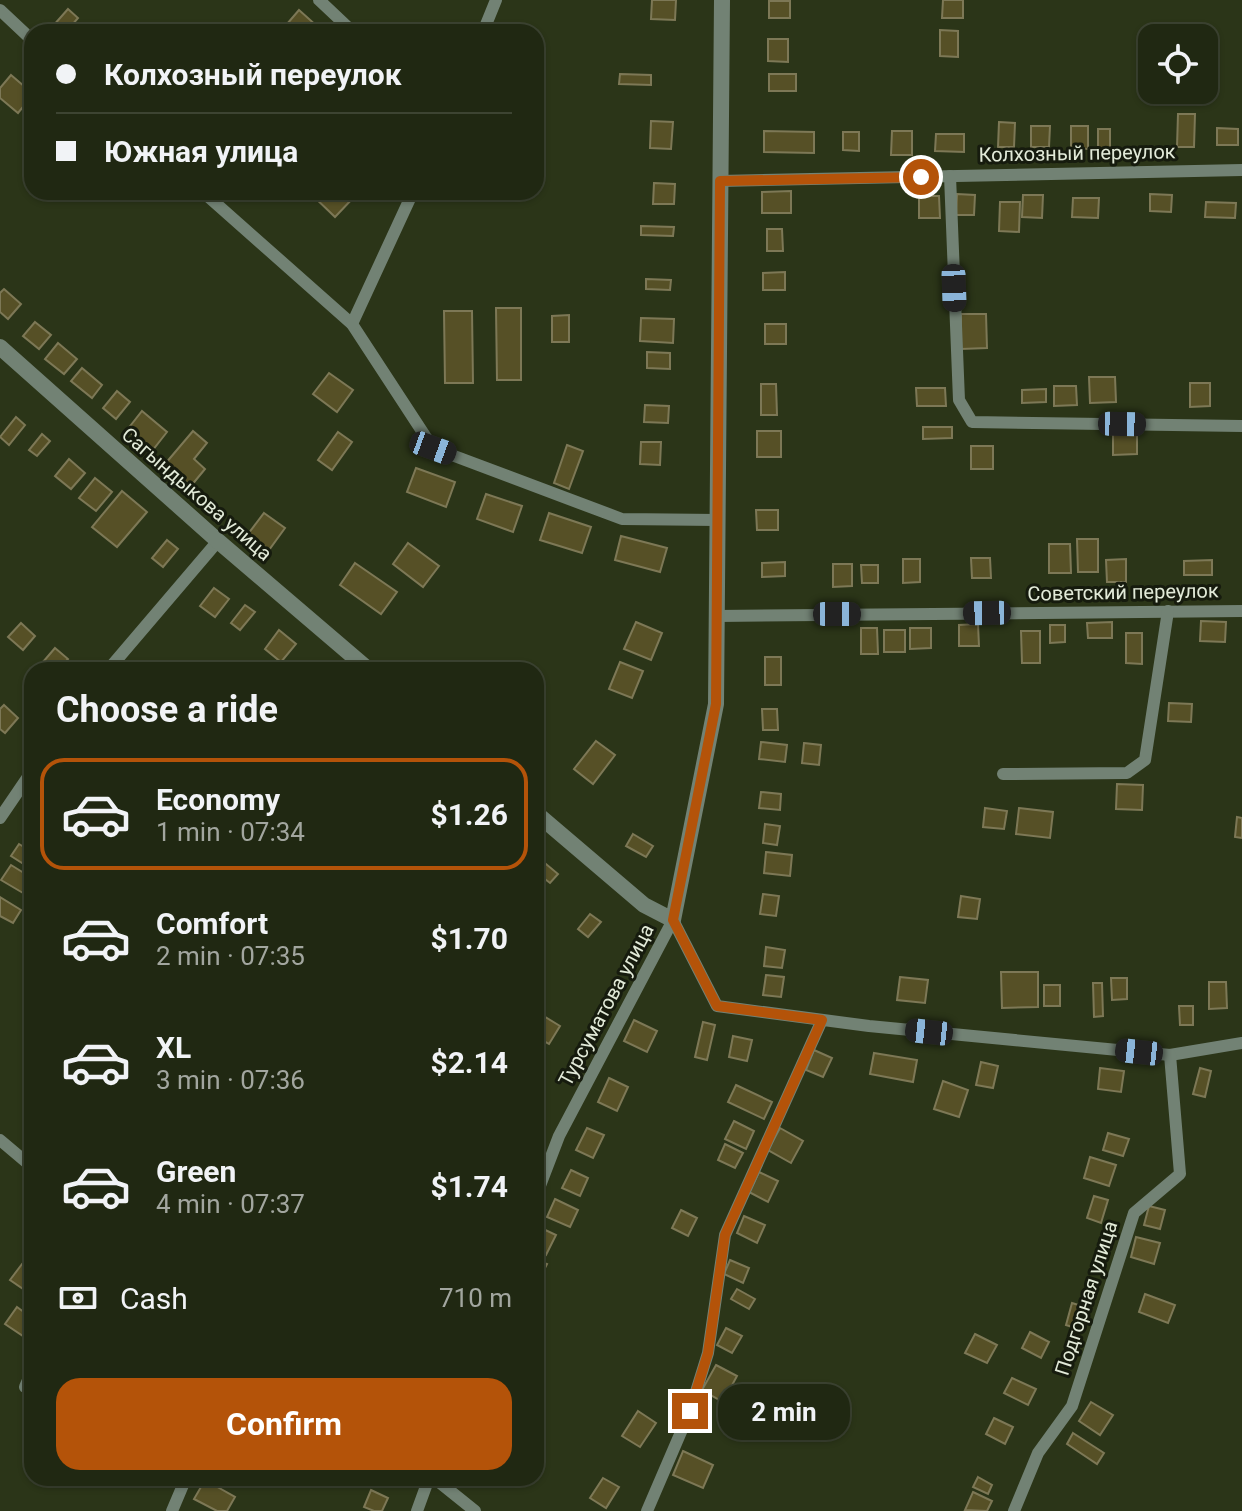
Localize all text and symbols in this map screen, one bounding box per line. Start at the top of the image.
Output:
map controls [1138,24,1218,104]
button: locate [1138,24,1218,104]
text: Колхозный переулок [104,57,402,92]
text: Южная улица [104,134,298,169]
street label: Колхозный переулок [978,139,1176,167]
route start [903,159,939,195]
car [941,264,967,312]
car [1098,412,1146,436]
street label: Сагындыкова улица [117,422,277,566]
car [406,429,460,467]
street label: Советский переулок [1027,578,1219,606]
car [963,601,1011,625]
car [813,602,861,626]
text: Choose a ride [56,689,278,731]
icon: car [60,778,132,850]
text: Economy [156,782,280,817]
text: $1.26 [430,797,508,832]
text: 1 min · 07:34 [156,817,305,847]
icon: car [60,902,132,974]
text: Comfort [156,906,268,941]
street label: Турсуматова улица [553,920,659,1090]
text: $1.70 [430,921,508,956]
text: 2 min · 07:35 [156,941,305,971]
car [904,1018,954,1046]
icon: car [60,1026,132,1098]
text: XL [156,1030,191,1065]
car [1114,1038,1164,1066]
text: $2.14 [430,1045,508,1080]
text: 3 min · 07:36 [156,1065,305,1095]
icon: car [60,1150,132,1222]
text: Green [156,1154,236,1189]
text: $1.74 [430,1169,508,1204]
text: 4 min · 07:37 [156,1189,305,1219]
street label: Подгорная улица [1050,1218,1122,1378]
icon: cash [56,1276,100,1320]
text: Cash [120,1281,188,1316]
text: 710 m [439,1283,512,1313]
button: Confirm [56,1378,512,1470]
callout: 2 min [718,1383,850,1439]
route end [672,1393,708,1429]
text: 2 min [751,1397,817,1427]

